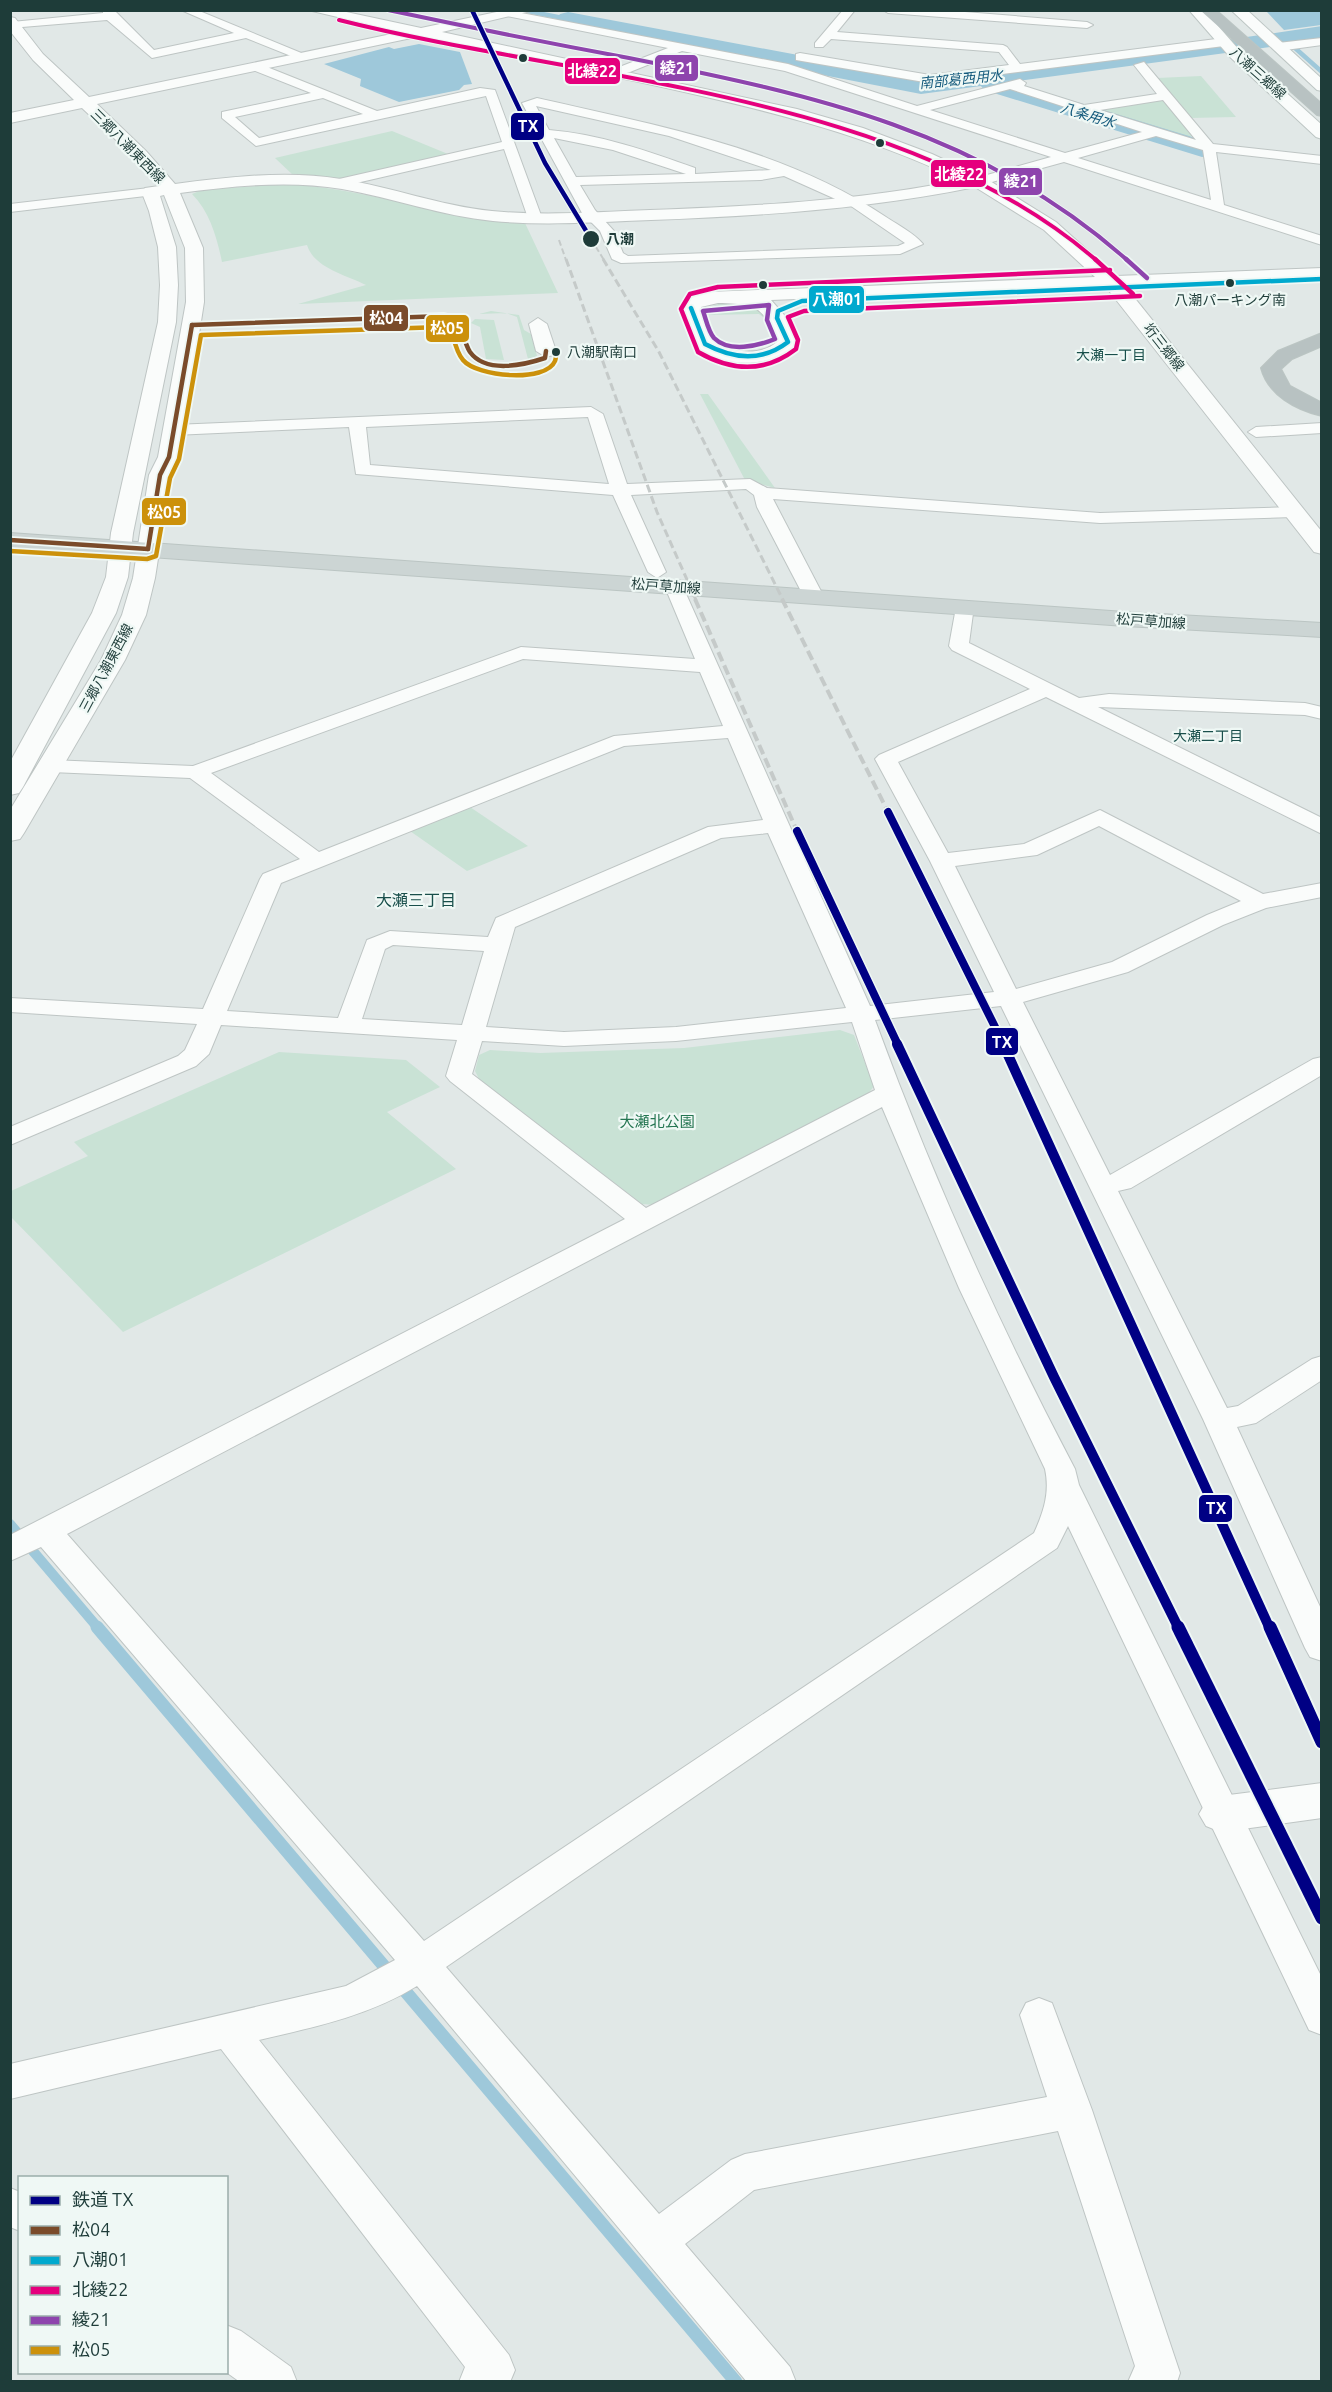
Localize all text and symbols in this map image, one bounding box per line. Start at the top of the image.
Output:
street label: 八潮三郷線 [1227,44,1289,102]
unlabelled marker [517,52,529,64]
line badge: 綾21 [654,54,699,82]
line badge: 北綾22 [564,57,621,85]
text: 綾21 [660,59,694,77]
text: 北綾22 [567,62,617,80]
water label: 南部葛西用水 [918,66,1006,91]
water label: 八条用水 [1059,99,1119,131]
street label: 三郷八潮東西線 [88,106,168,186]
line badge: TX [510,112,545,141]
text: TX [518,117,539,135]
unlabelled marker [874,137,886,149]
line badge: 北綾22 [930,159,987,188]
text: 北綾22 [934,165,984,183]
line badge: 綾21 [998,167,1043,196]
text: 綾21 [1004,172,1038,190]
marker: 八潮 [581,229,601,249]
place label: 八潮 [606,231,634,247]
marker: 八潮パーキング南 [1224,277,1236,289]
unlabelled marker [757,279,769,291]
line badge: 八潮01 [808,285,865,314]
text: 八潮01 [812,290,862,308]
place label: 八潮パーキング南 [1174,292,1286,308]
line badge: 松04 [363,304,409,332]
text: 松04 [369,309,403,327]
line badge: 松05 [425,314,470,343]
text: 松05 [430,319,464,337]
street label: 垳三郷線 [1140,320,1188,374]
place label: 八潮駅南口 [567,344,637,360]
marker: 八潮駅南口 [550,346,562,358]
district label: 大瀬一丁目 [1076,347,1146,363]
line badge: 松05 [141,497,187,526]
text: 松05 [147,503,181,521]
street label: 松戸草加線 [631,576,701,596]
street label: 松戸草加線 [1116,611,1186,631]
street label: 三郷八潮東西線 [76,621,136,715]
district label: 大瀬二丁目 [1173,728,1243,744]
district label: 大瀬三丁目 [376,891,456,909]
line badge: TX [985,1027,1019,1056]
text: TX [992,1033,1013,1051]
park label: 大瀬北公園 [619,1113,695,1130]
line badge: TX [1198,1494,1233,1523]
text: TX [1206,1499,1227,1517]
legend [18,2176,228,2374]
text: 鉄道 TX [72,2189,134,2209]
text: 松04 [72,2219,110,2239]
text: 八潮01 [72,2249,128,2269]
text: 北綾22 [72,2279,128,2299]
text: 綾21 [72,2309,110,2329]
text: 松05 [72,2339,110,2359]

